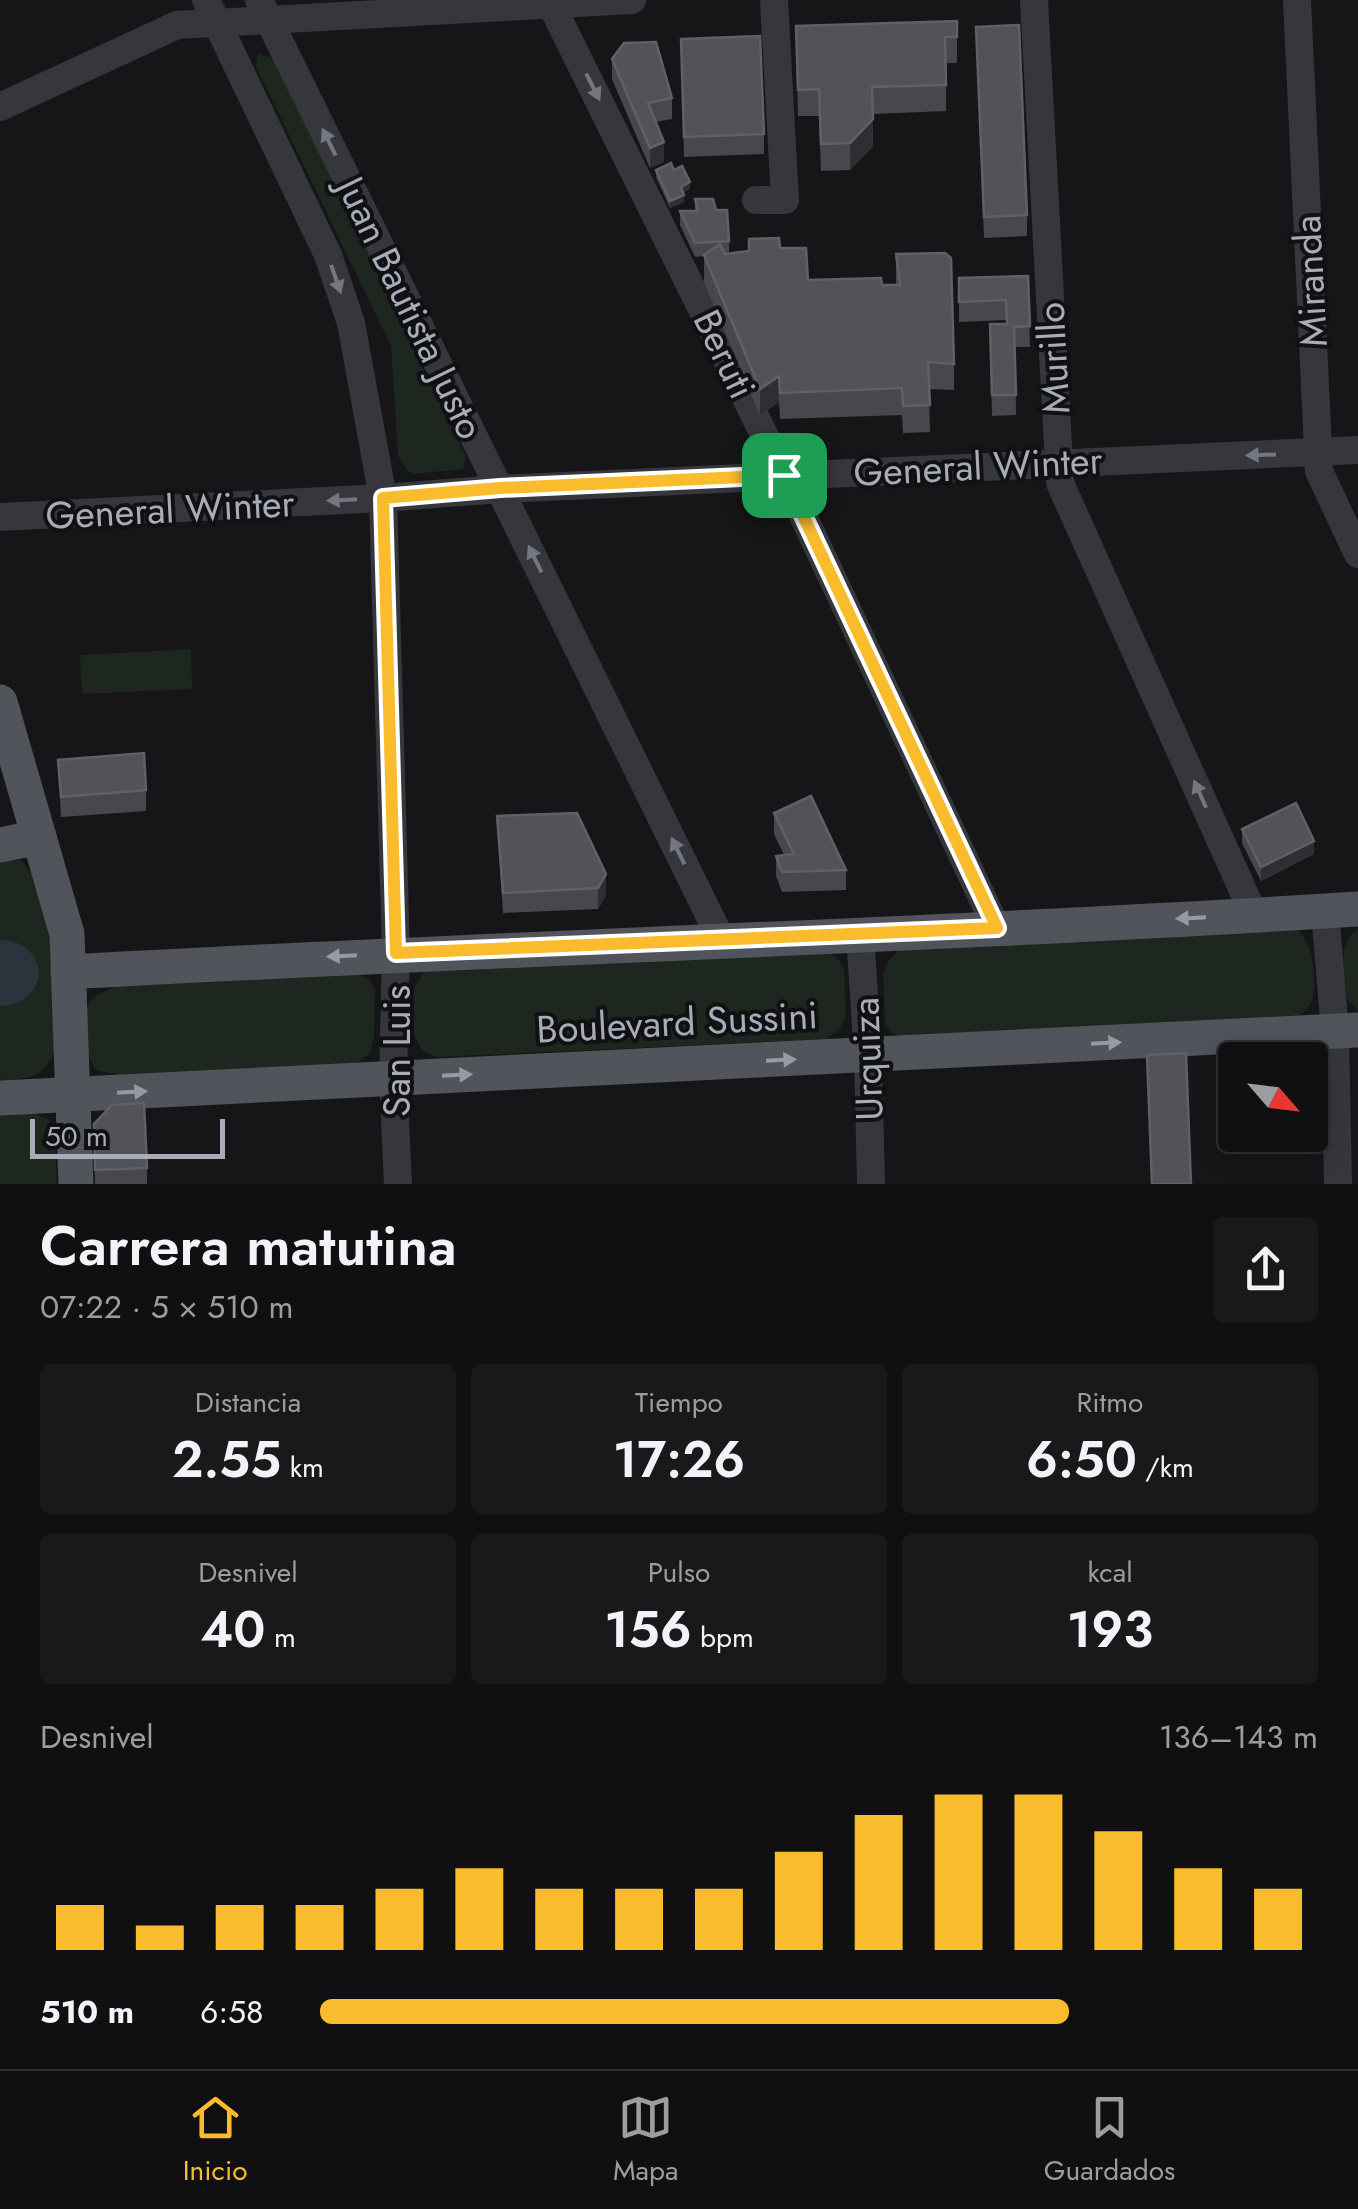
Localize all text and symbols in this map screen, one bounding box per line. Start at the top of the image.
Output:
one-way arrow [584,73,601,102]
one-way arrow [321,128,338,157]
street label: Juan Bautista Justo [322,163,498,448]
street label: Miranda [1279,214,1341,348]
one-way arrow [329,264,344,294]
street label: Beruti [680,300,770,408]
street label: Murillo [1023,301,1083,415]
street label: General Winter [852,432,1104,500]
pin [742,433,827,518]
one-way arrow [1244,447,1276,463]
icon: arrive [757,448,812,503]
street label: General Winter [44,475,296,543]
one-way arrow [325,492,357,508]
one-way arrow [526,545,543,574]
one-way arrow [1192,779,1208,809]
one-way arrow [669,837,686,866]
one-way arrow [1174,910,1206,926]
one-way arrow [325,948,357,964]
street label: San Luis [369,985,424,1117]
street label: Boulevard Sussini [535,987,819,1057]
street label: Urquiza [837,996,897,1122]
one-way arrow [1091,1035,1123,1051]
north arrow [1218,1042,1328,1152]
map controls [1218,1042,1328,1152]
one-way arrow [766,1052,798,1068]
one-way arrow [441,1066,473,1082]
one-way arrow [117,1084,149,1100]
scale bar [30,1114,225,1158]
text: 50 m [45,1116,108,1157]
text: Carrera matutina [40,1206,457,1286]
button: share [1213,1217,1318,1322]
text: 07:22 · 5 × 510 m [40,1284,293,1330]
text: Distancia [195,1382,301,1423]
text: Tiempo [635,1382,723,1423]
text: Ritmo [1077,1382,1143,1423]
text: 2.55 [172,1423,281,1496]
text: 17:26 [613,1423,745,1496]
text: 6:50 [1026,1423,1137,1496]
text: km [281,1447,324,1488]
text: /km [1137,1447,1194,1488]
text: Desnivel [198,1552,298,1593]
text: Pulso [648,1552,710,1593]
text: kcal [1087,1552,1133,1593]
text: 40 [200,1593,266,1666]
text: 156 [604,1593,692,1666]
text: 193 [1067,1593,1153,1666]
text: m [266,1617,296,1658]
text: bpm [692,1617,754,1658]
text: Desnivel [40,1714,154,1760]
text: 136–143 m [1159,1714,1318,1760]
text: 510 m [40,1989,134,2035]
text: 6:58 [200,1989,264,2035]
tab: Inicio [183,2090,247,2191]
tab: Mapa [613,2090,678,2191]
tab: Guardados [1044,2090,1175,2191]

